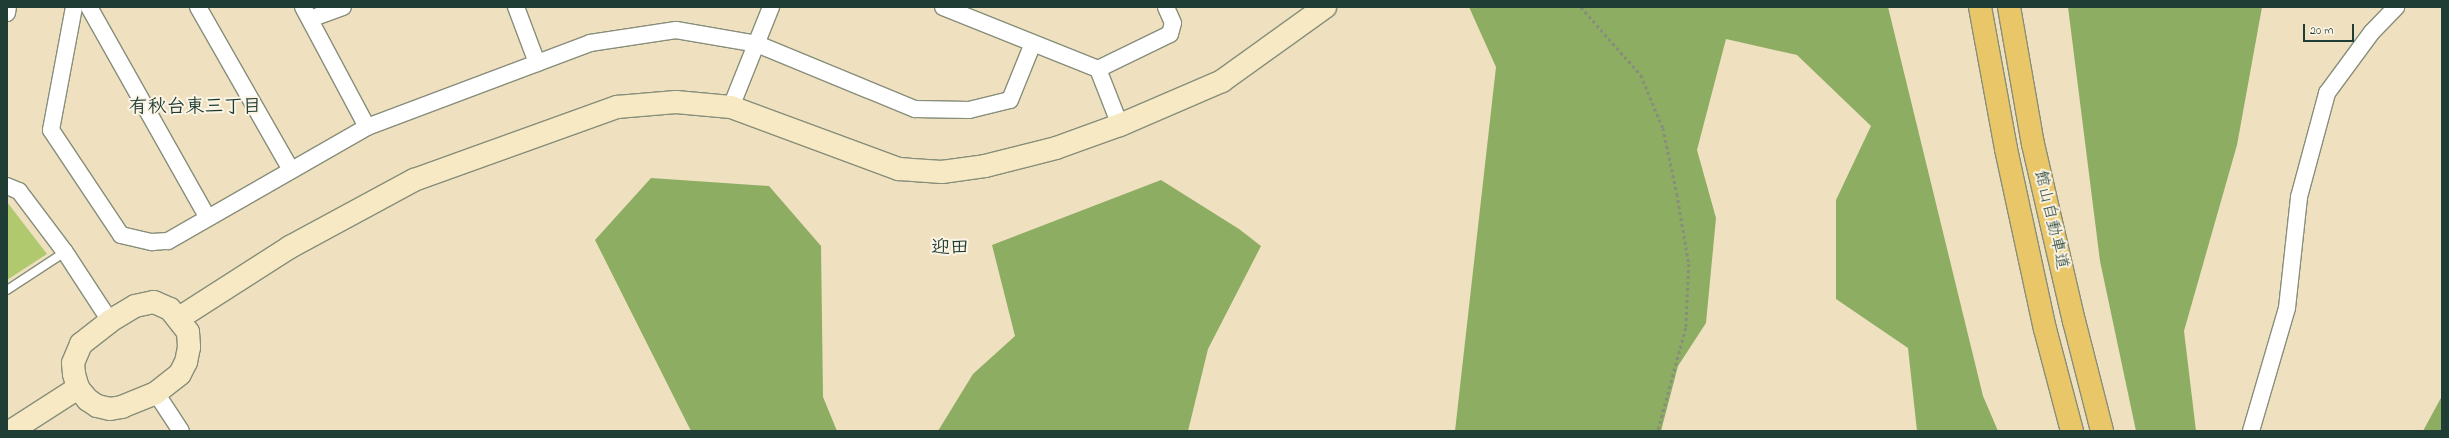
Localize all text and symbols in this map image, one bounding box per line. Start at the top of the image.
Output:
scale bar [2305,16,2356,42]
text: 20 m [2310,22,2333,40]
district label: 有秋台東三丁目 [129,97,261,119]
street label: 館山自動車道 [2030,168,2072,272]
district label: 迎田 [931,238,969,260]

